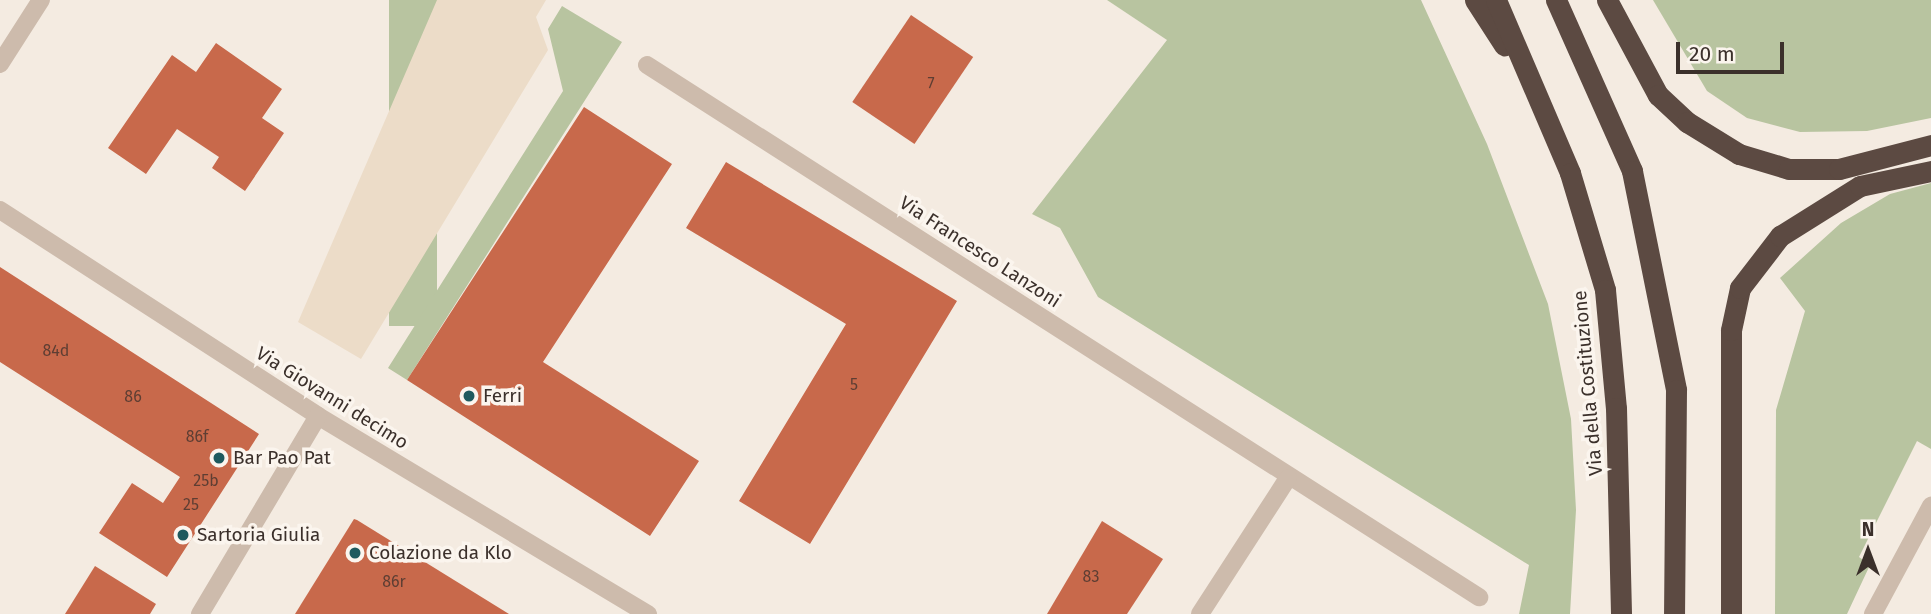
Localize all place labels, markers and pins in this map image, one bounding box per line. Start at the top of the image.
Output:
place label: Ferri [483,385,522,407]
marker: Ferri [461,388,477,404]
place label: Bar Pao Pat [233,447,331,469]
marker: Bar Pao Pat [211,450,227,466]
place label: Sartoria Giulia [197,524,320,546]
marker: Sartoria Giulia [175,527,191,543]
place label: Colazione da Klo [369,542,512,564]
marker: Colazione da Klo [347,545,363,561]

